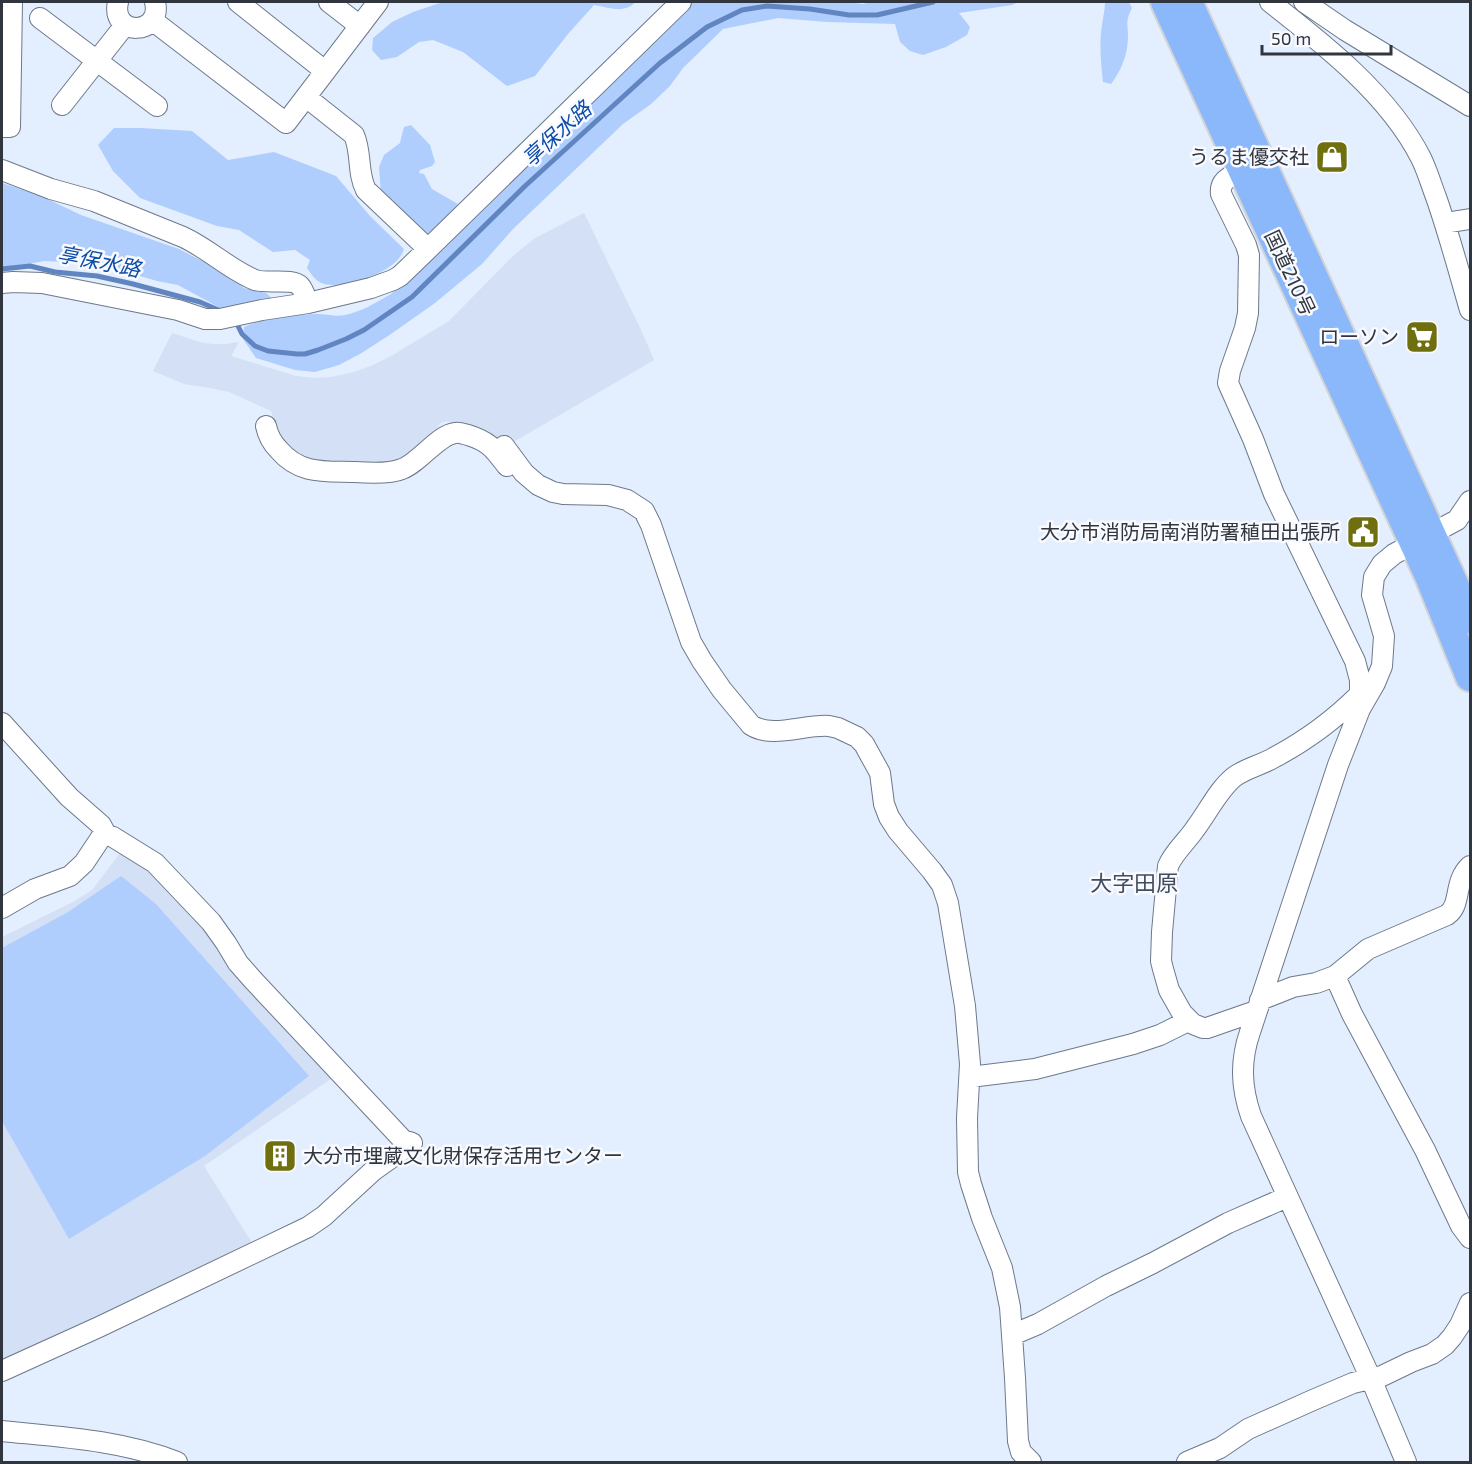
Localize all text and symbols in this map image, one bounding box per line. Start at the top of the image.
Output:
scale bar [1262,18,1391,56]
text: 50 m [1271,27,1311,49]
water label: 享保水路 [516,94,597,170]
shop icon: うるま優交社 [1314,139,1350,175]
place label: うるま優交社 [1189,144,1309,168]
street label: 国道210号 [1261,226,1321,319]
water label: 享保水路 [56,240,145,281]
supermarket icon: ローソン [1404,319,1440,355]
place label: ローソン [1319,324,1399,348]
public building icon: 大分市消防局南消防署稙田出張所 [1345,514,1381,550]
place label: 大分市消防局南消防署稙田出張所 [1040,519,1340,543]
district label: 大字田原 [1090,869,1178,895]
building icon: 大分市埋蔵文化財保存活用センター [262,1138,298,1174]
place label: 大分市埋蔵文化財保存活用センター [303,1143,623,1167]

